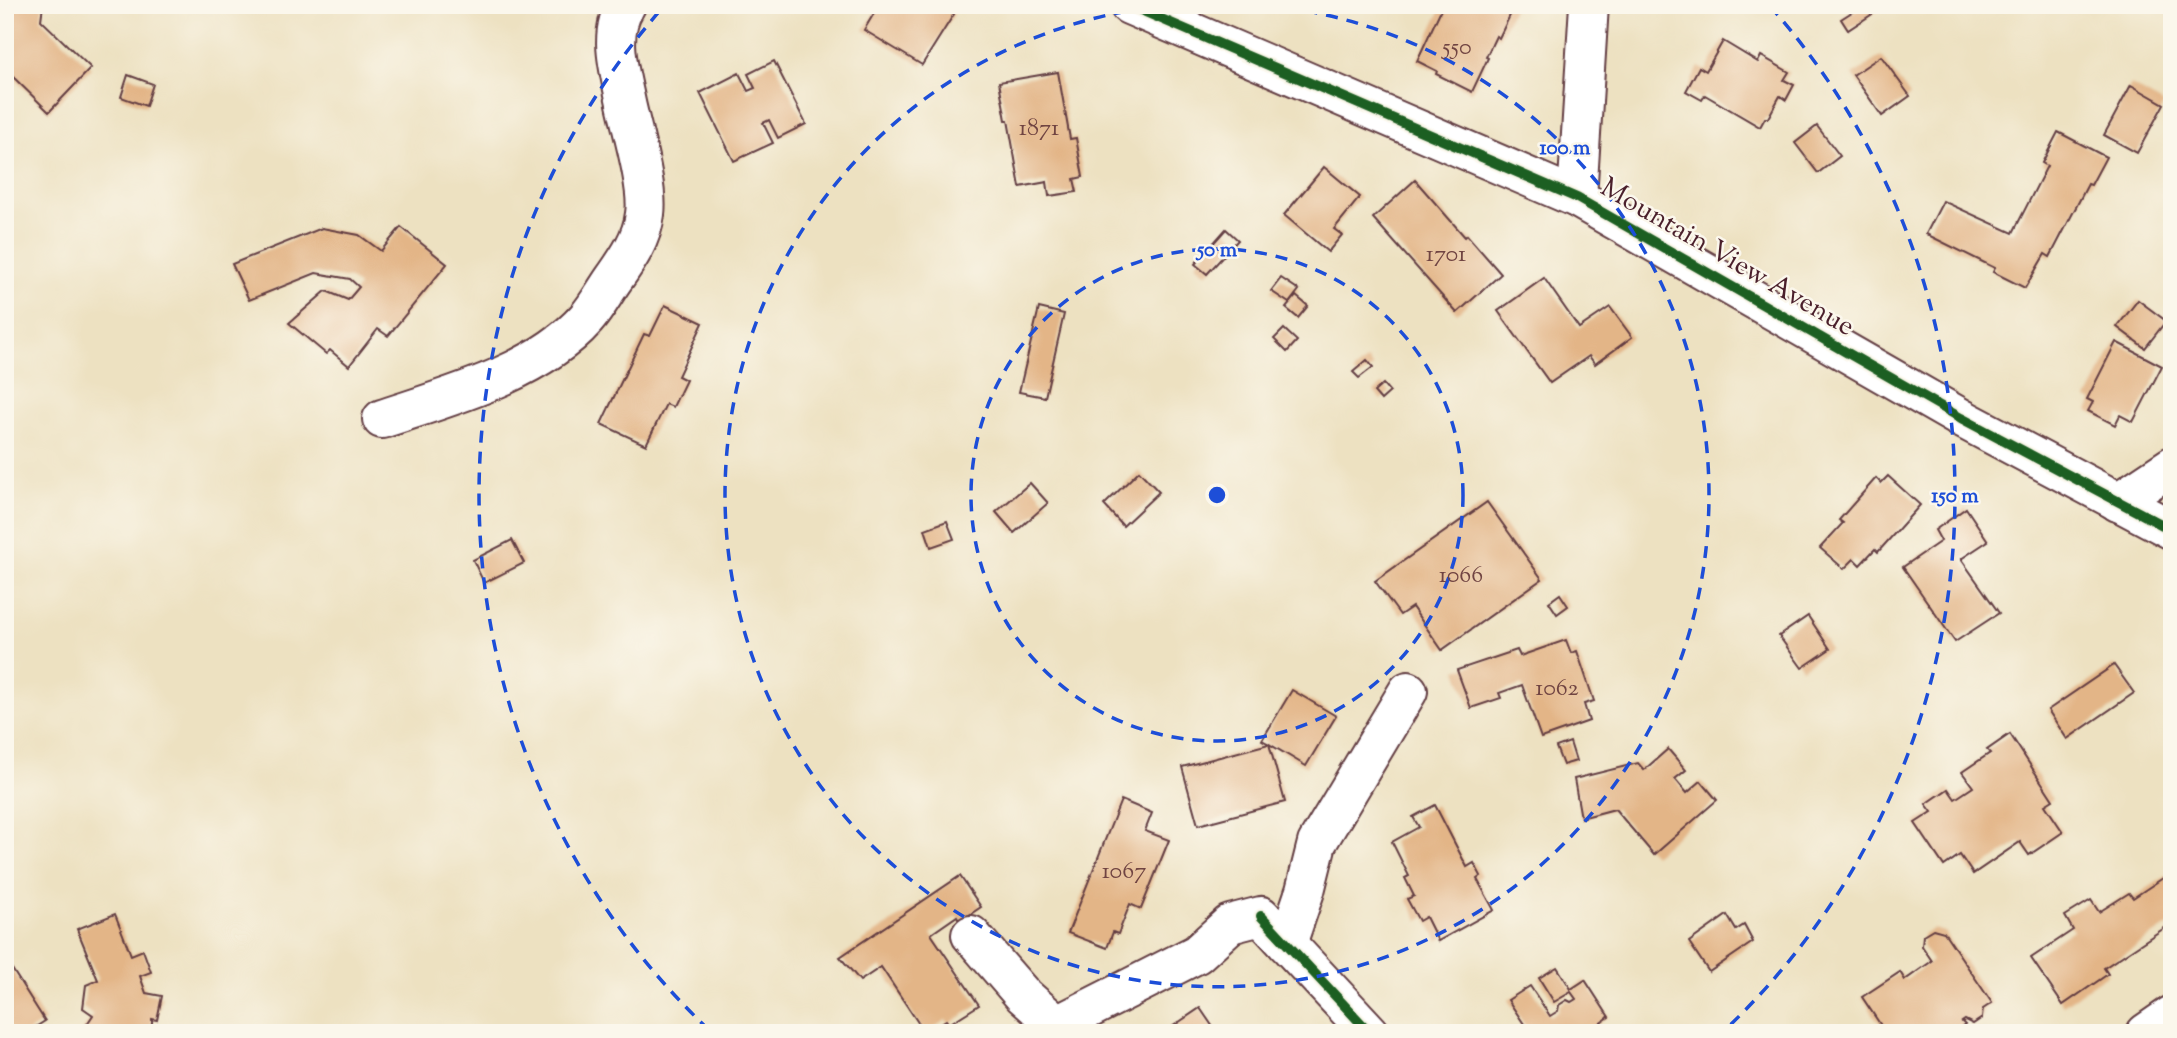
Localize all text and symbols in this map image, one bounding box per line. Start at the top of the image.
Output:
house number: 550 [1440,31,1472,65]
house number: 1871 [1019,112,1059,146]
text: 100 m [1540,134,1591,164]
street label: Mountain View Avenue [1592,169,1862,347]
text: 50 m [1195,236,1238,266]
house number: 1701 [1426,238,1466,272]
text: 150 m [1931,482,1979,512]
centre of rings [1205,483,1229,507]
house number: 1066 [1439,559,1483,593]
house number: 1062 [1535,672,1579,706]
house number: 1067 [1102,855,1146,889]

